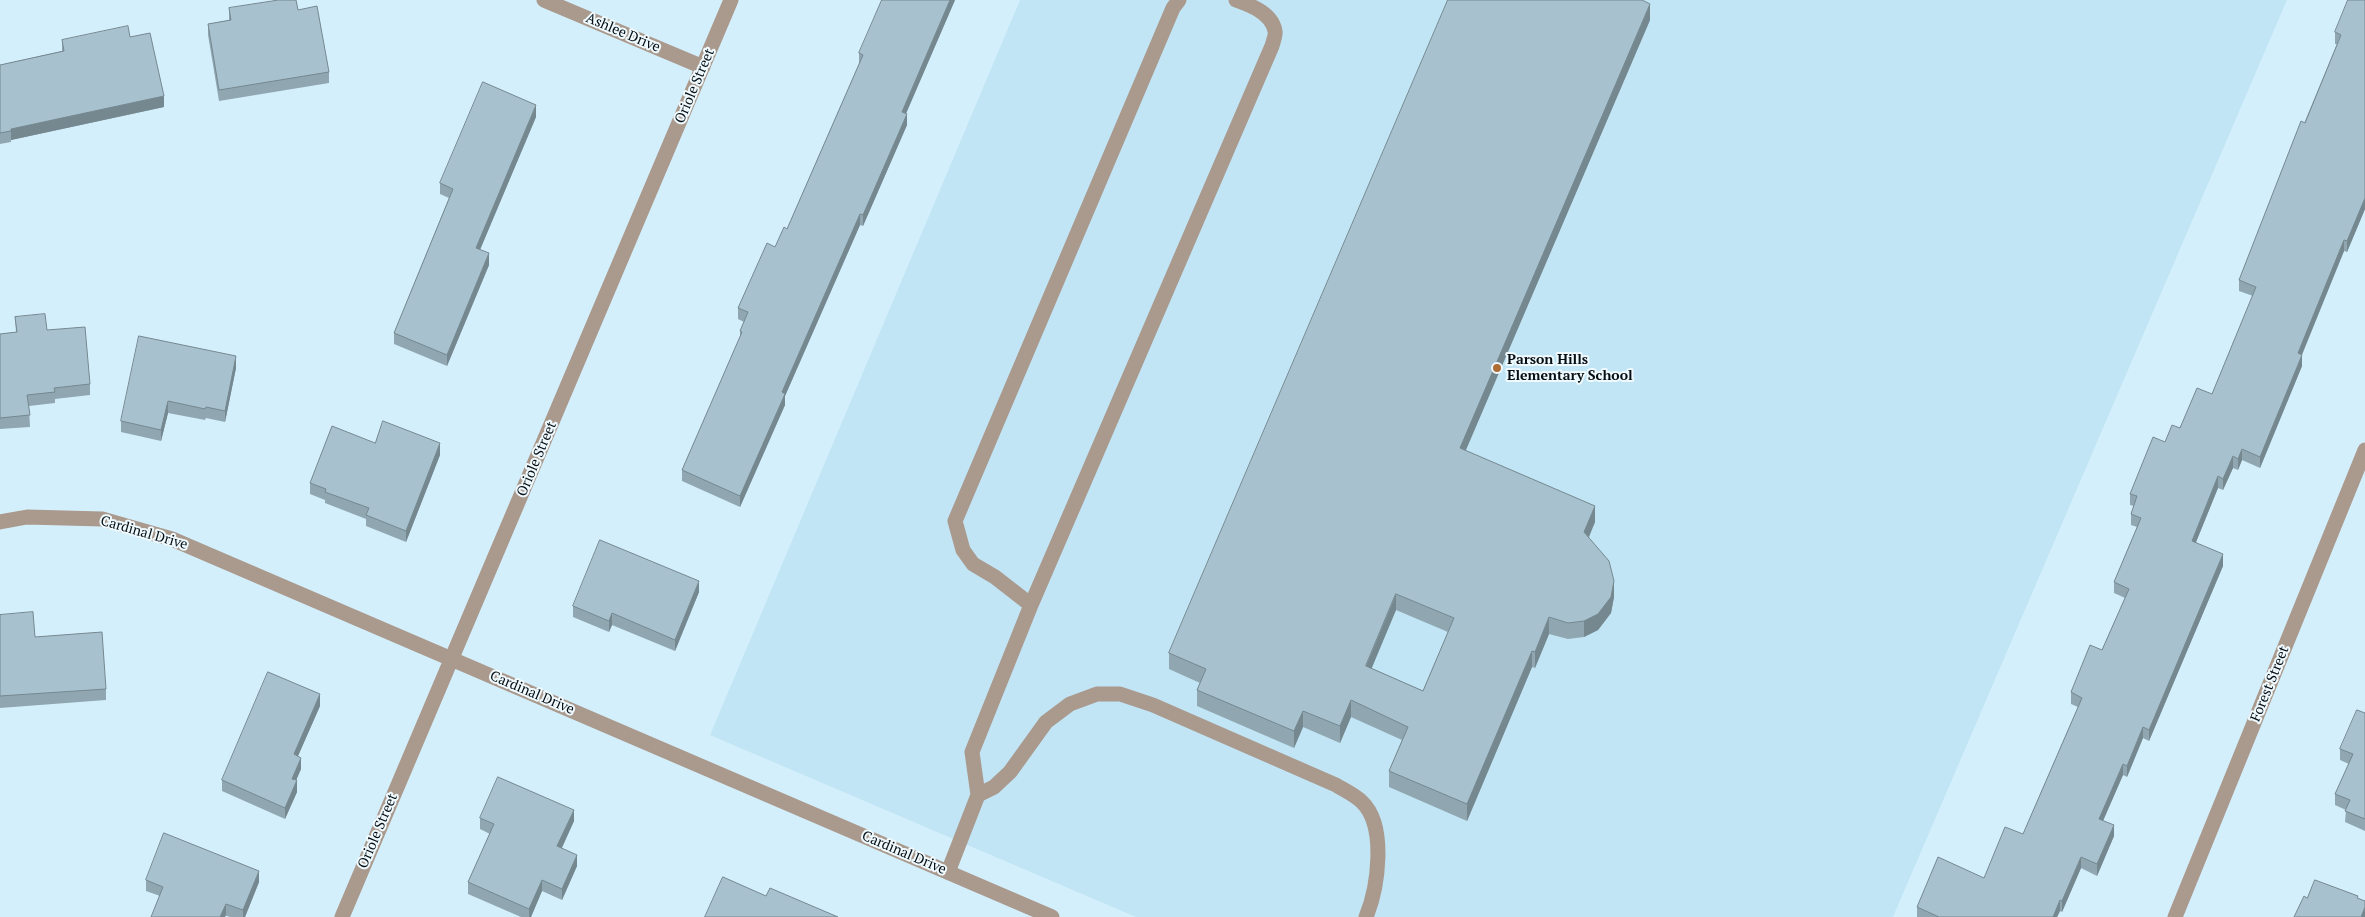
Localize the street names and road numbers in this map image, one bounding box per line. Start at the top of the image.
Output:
street label: Ashlee Drive [583,10,663,56]
street label: Oriole Street [672,46,718,126]
street label: Oriole Street [514,419,560,499]
street label: Cardinal Drive [99,513,189,553]
street label: Forest Street [2247,644,2293,724]
street label: Cardinal Drive [487,668,577,718]
street label: Oriole Street [355,791,401,871]
street label: Cardinal Drive [859,828,949,878]

